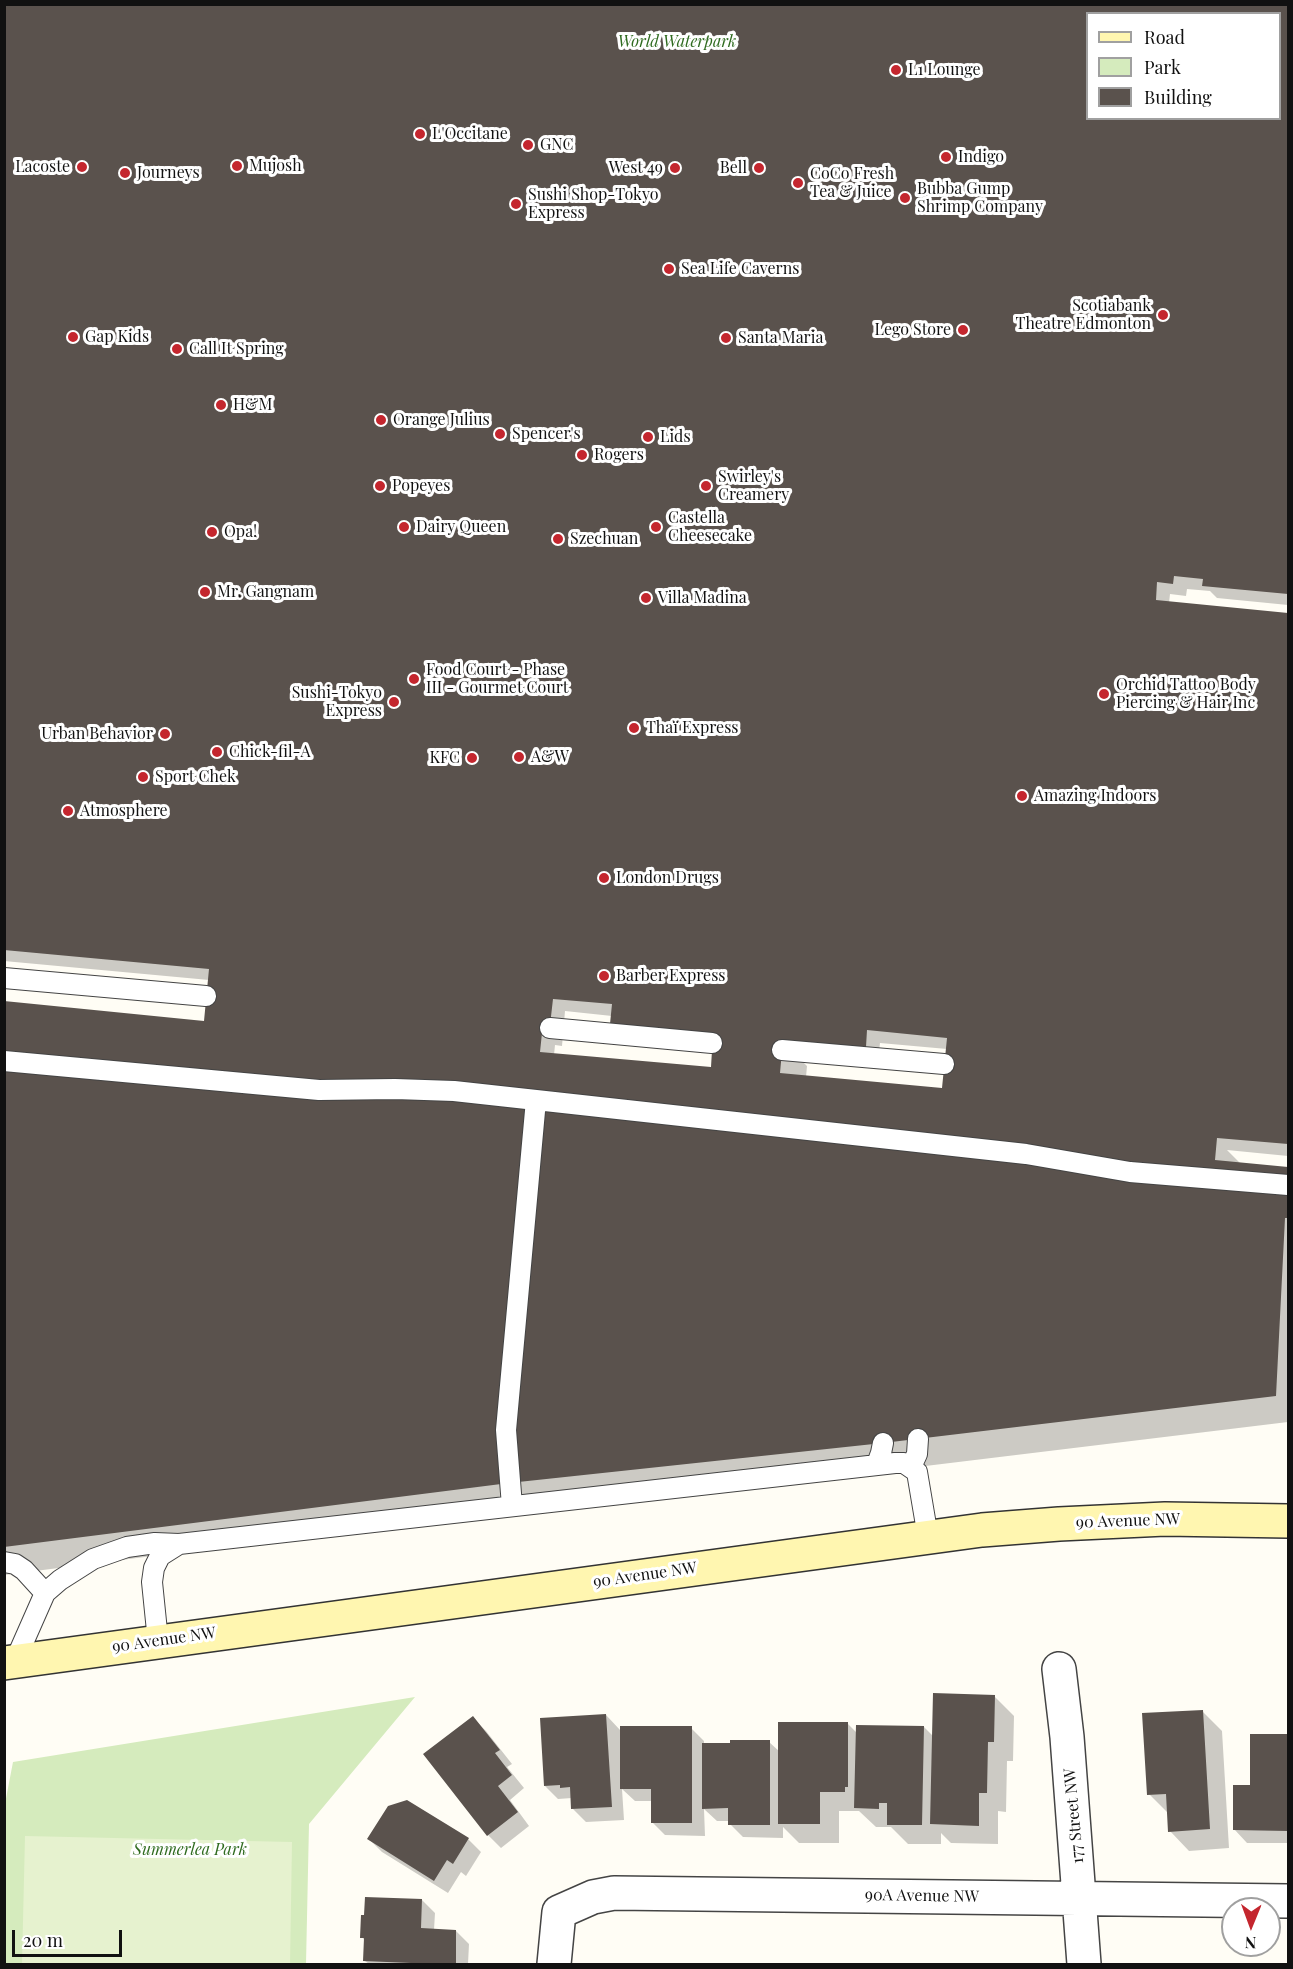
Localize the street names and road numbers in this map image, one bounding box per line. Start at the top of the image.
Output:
street label: 90 Avenue NW [1076,1510,1180,1532]
street label: 90 Avenue NW [592,1558,698,1592]
street label: 90 Avenue NW [111,1623,217,1657]
street label: 177 Street NW [1060,1768,1088,1864]
street label: 90A Avenue NW [865,1885,979,1907]

